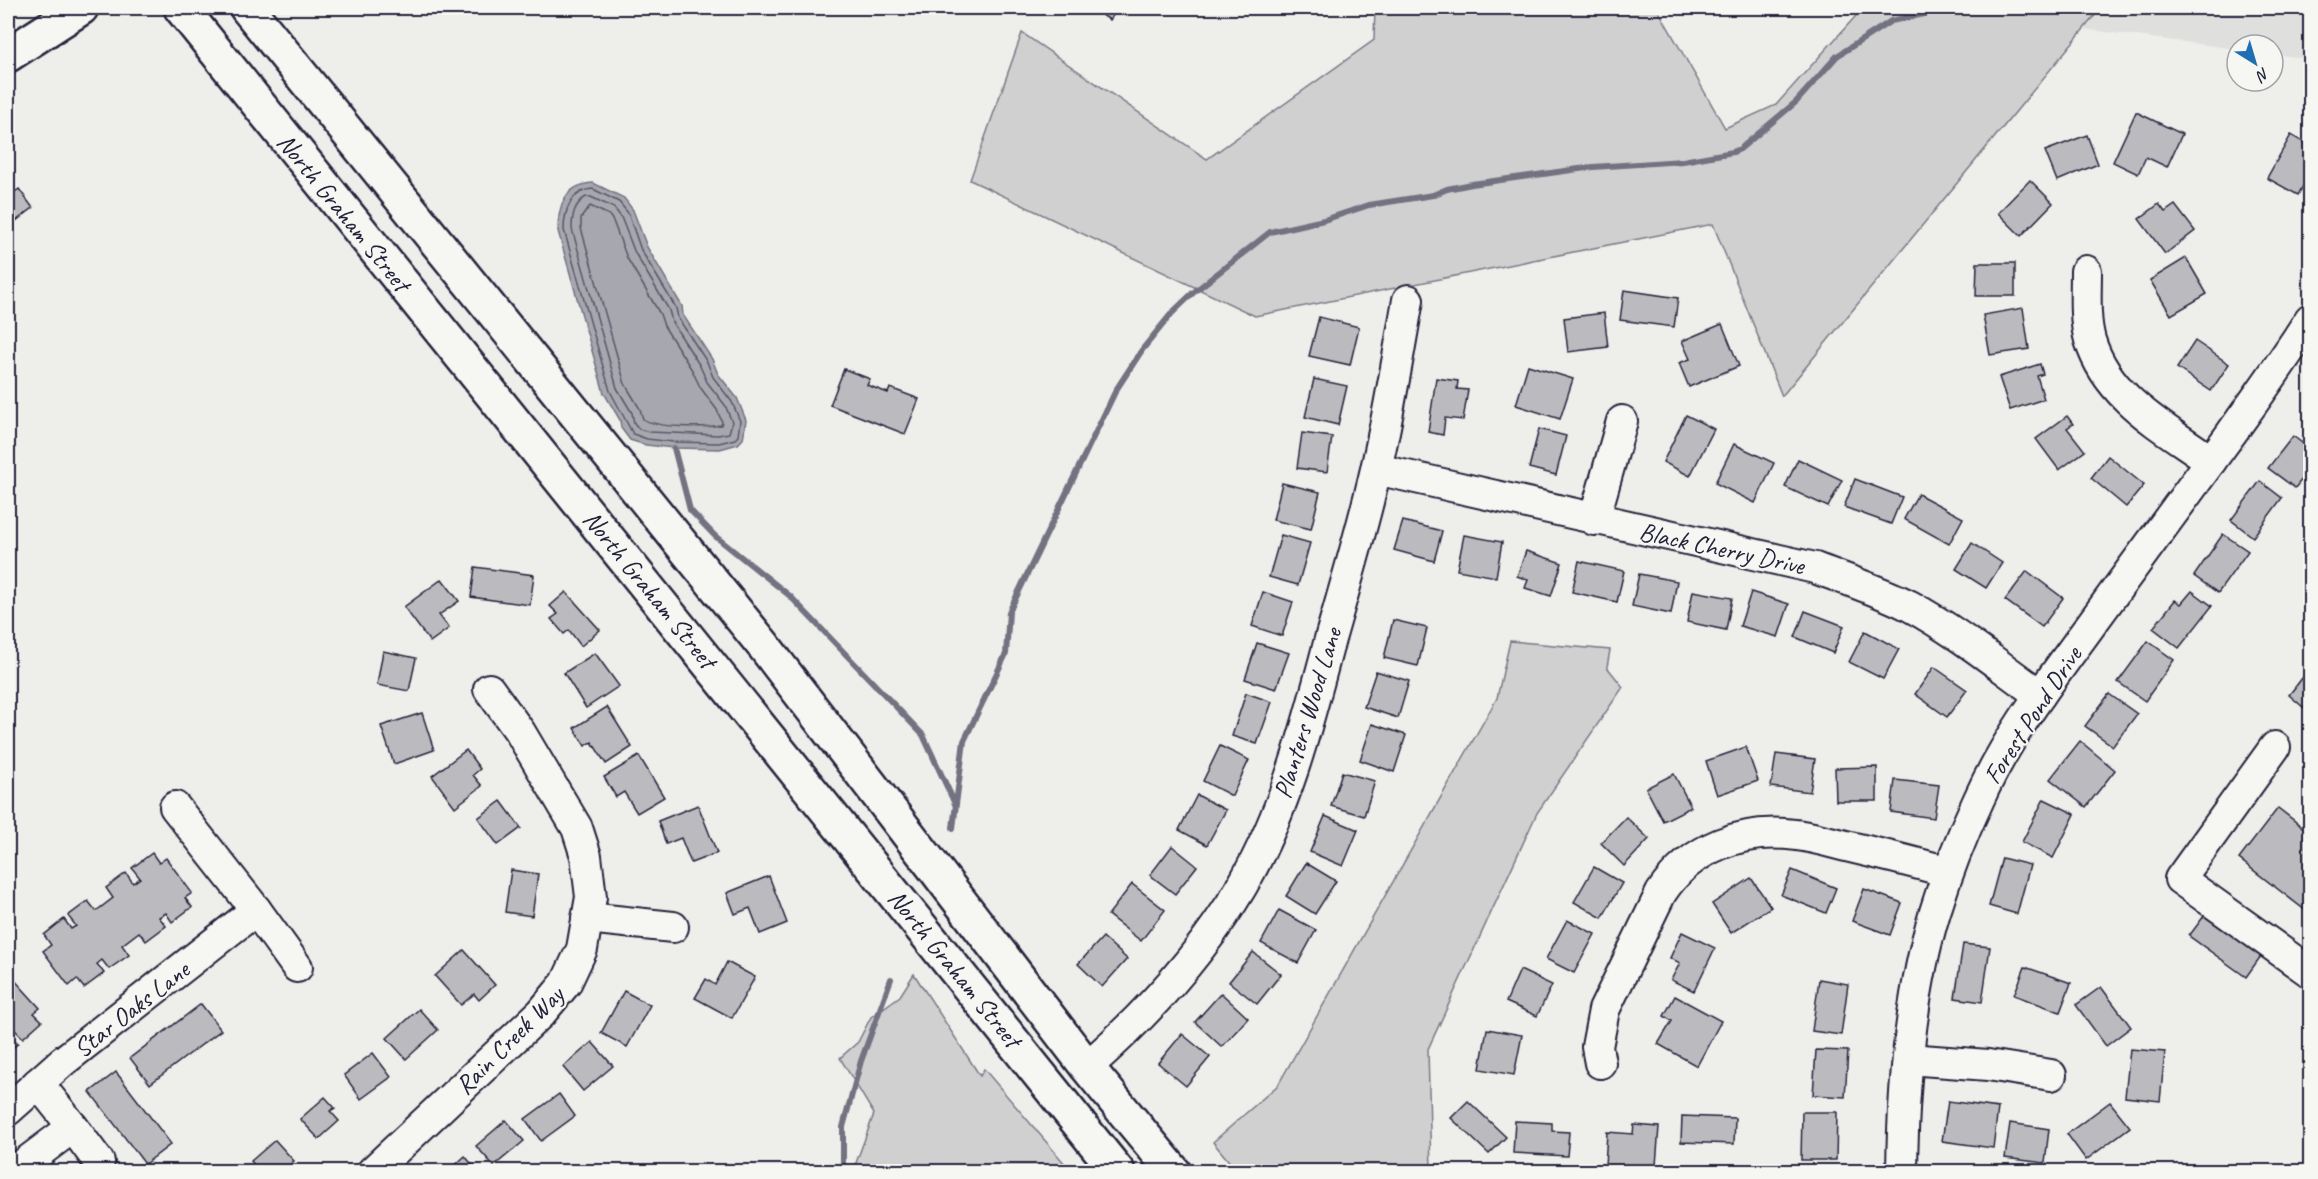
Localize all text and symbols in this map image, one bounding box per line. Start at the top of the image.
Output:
north arrow [2225,33,2285,93]
text: N [2251,63,2273,87]
street label: North Graham Street [270,127,420,301]
street label: North Graham Street [576,504,726,678]
street label: Black Cherry Drive [1636,515,1809,582]
street label: Planters Wood Lane [1266,622,1350,802]
street label: Forest Pond Drive [1976,639,2090,790]
street label: North Graham Street [881,883,1031,1057]
street label: Star Oaks Lane [67,952,198,1065]
street label: Rain Creek Way [448,978,572,1102]

